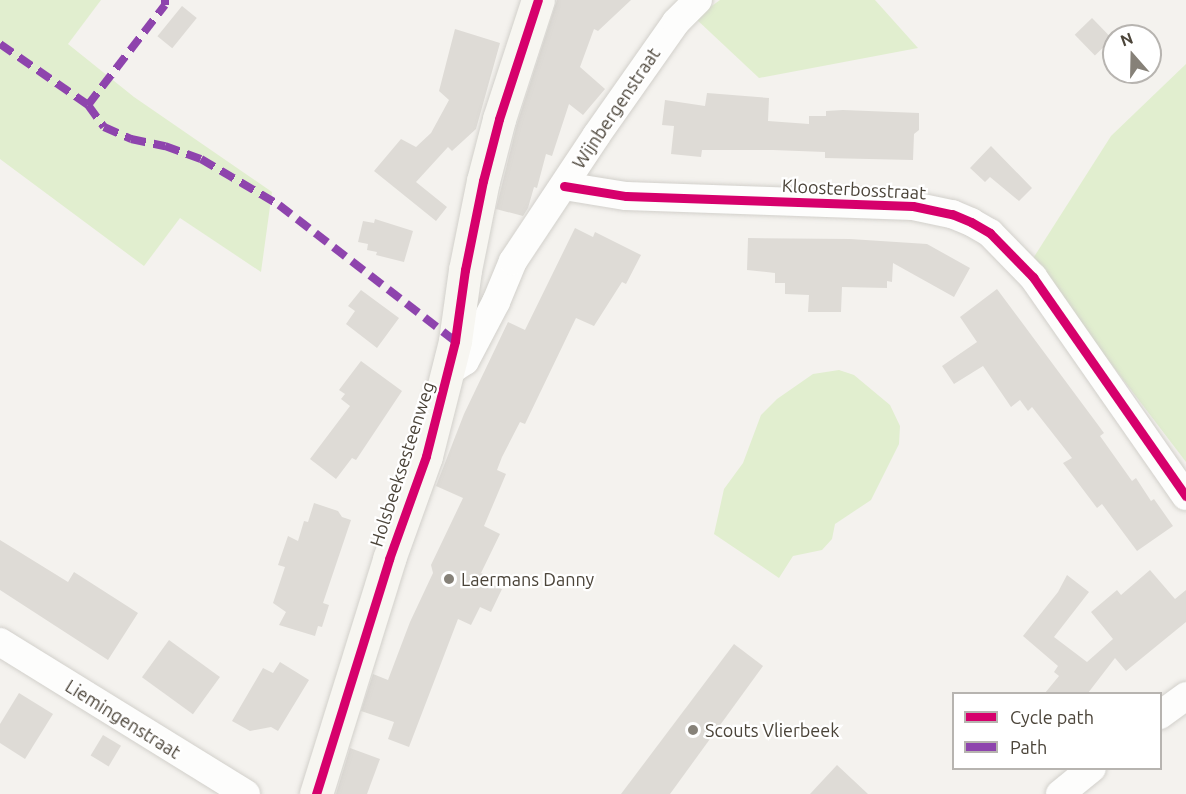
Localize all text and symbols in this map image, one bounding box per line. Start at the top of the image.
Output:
north arrow [1102,24,1162,84]
text: N [1118,28,1135,49]
street label: Wijnbergenstraat [568,43,664,173]
street label: Kloosterbosstraat [781,174,927,204]
street label: Holsbeeksesteenweg [365,379,439,549]
place label: Laermans Danny [461,568,594,590]
marker: Laermans Danny [442,572,456,586]
street label: Liemingenstraat [62,675,184,763]
legend [952,692,1162,770]
text: Cycle path [1010,707,1094,727]
place label: Scouts Vlierbeek [705,719,839,741]
marker: Scouts Vlierbeek [686,723,700,737]
text: Path [1010,737,1047,757]

